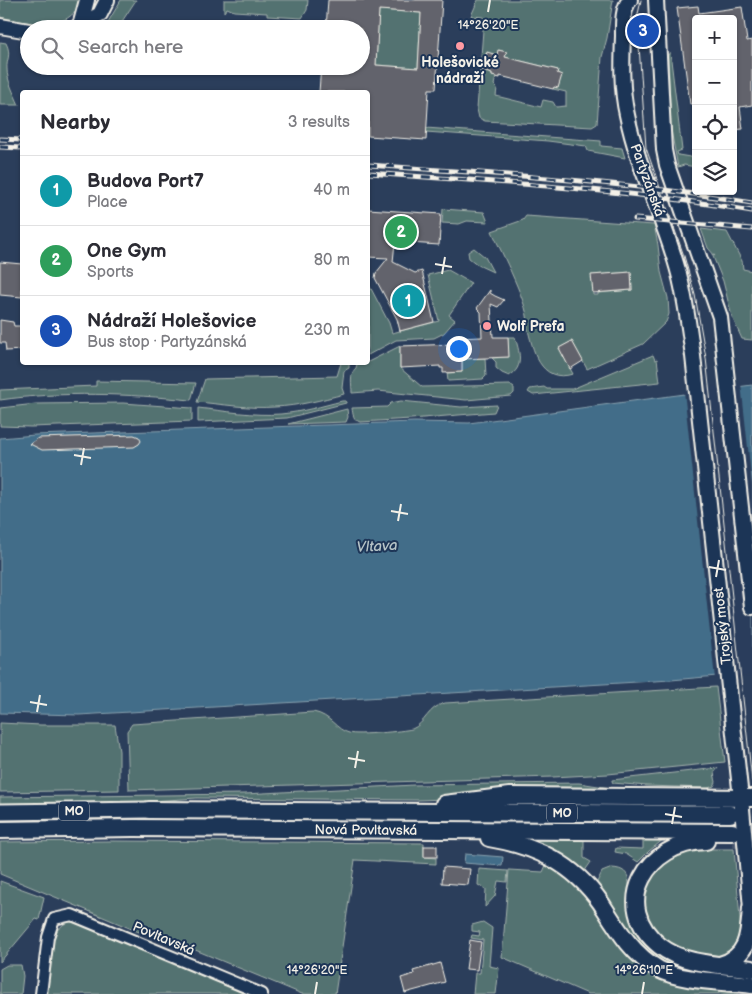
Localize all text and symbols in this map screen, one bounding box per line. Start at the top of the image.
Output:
pin: 3 [627,12,659,50]
map controls [692,15,737,195]
button: + [692,15,737,60]
text: 14°26'20"E [458,18,518,33]
search box [20,20,370,75]
icon: search [38,34,66,62]
text: Search here [78,36,183,59]
marker: Holešovické nádraží [454,40,466,52]
place label: Holešovické nádraží [421,54,500,87]
button: − [692,60,737,105]
button: locate [692,105,737,150]
text: Nearby [40,110,110,135]
text: 3 results [288,113,350,132]
street label: Partyzánská [627,142,669,219]
button: layers [692,150,737,195]
text: Budova Port7 [87,170,204,193]
text: 1 [53,181,59,200]
text: 40 m [313,181,350,200]
text: Place [87,193,128,212]
pin: 2 [385,213,417,251]
text: One Gym [87,240,166,263]
text: 2 [51,251,61,270]
text: 80 m [314,251,350,270]
text: Sports [87,263,134,282]
pin: 1 [392,282,424,320]
text: Nádraží Holešovice [87,310,256,333]
place label: Wolf Prefa [497,318,565,335]
marker: Wolf Prefa [481,320,493,332]
text: 3 [51,321,61,340]
text: 230 m [304,321,350,340]
text: Bus stop · Partyzánská [87,333,247,352]
your location [446,336,472,362]
water label: Vltava [356,536,398,557]
street label: Trojský most [710,586,735,665]
road number: MO [59,801,89,820]
road number: MO [547,804,577,822]
street label: Nová Povltavská [315,821,417,839]
street label: Povltavská [130,918,198,959]
text: 14°26'20"E [287,963,347,978]
text: 14°26'10"E [615,963,673,978]

